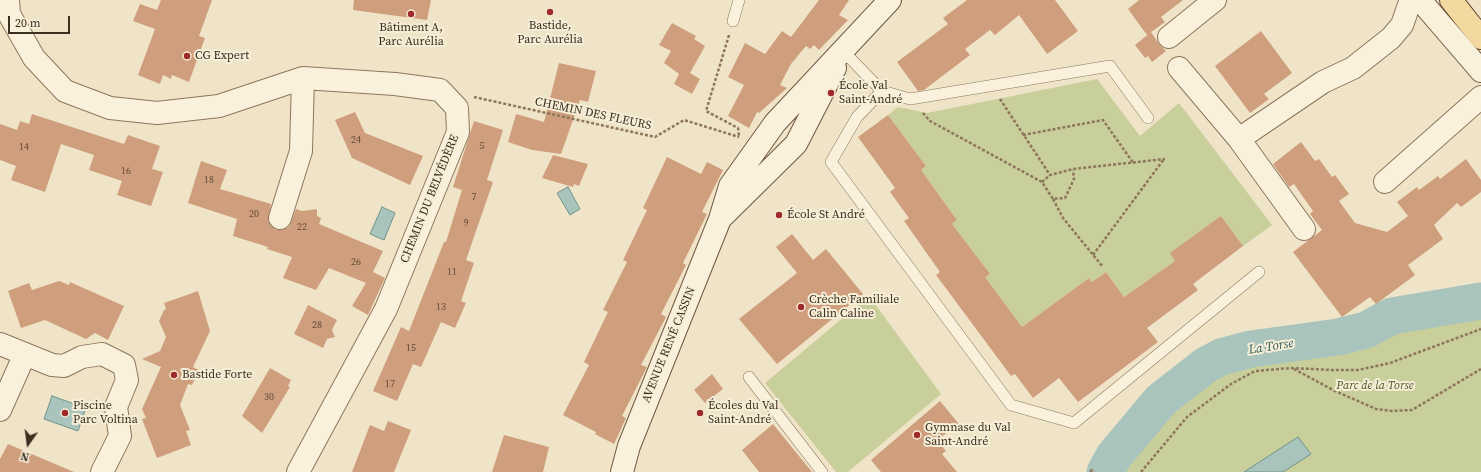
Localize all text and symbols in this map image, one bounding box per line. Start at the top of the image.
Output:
marker: Bastide, Parc Aurélia [545,7,555,17]
scale bar [10,8,72,34]
marker: Bâtiment A, Parc Aurélia [406,9,416,19]
text: 20 m [15,15,41,31]
place label: Bastide, Parc Aurélia [517,19,583,47]
place label: Bâtiment A, Parc Aurélia [378,21,444,49]
place label: CG Expert [195,49,249,63]
marker: CG Expert [182,51,192,61]
place label: École Val Saint-André [839,79,902,107]
marker: École Val Saint-André [826,88,836,98]
street label: CHEMIN DES FLEURS [533,95,653,133]
street label: CHEMIN DU BELVÉDÈRE [398,133,462,265]
house number: 24 [351,134,361,146]
house number: 5 [480,140,484,152]
house number: 14 [19,141,29,153]
house number: 16 [121,165,131,177]
house number: 18 [204,174,214,186]
house number: 7 [472,191,476,203]
house number: 20 [249,208,259,220]
place label: École St André [787,208,865,222]
marker: École St André [774,210,784,220]
house number: 9 [464,217,468,229]
house number: 22 [297,221,307,233]
house number: 26 [351,256,361,268]
house number: 11 [447,266,457,278]
street label: AVENUE RENÉ CASSIN [639,285,699,405]
place label: Crèche Familiale Calin Caline [809,293,899,321]
house number: 13 [436,301,446,313]
marker: Crèche Familiale Calin Caline [796,302,806,312]
house number: 28 [312,319,322,331]
water label: La Torse [1247,336,1295,358]
house number: 15 [406,342,416,354]
place label: Bastide Forte [182,368,252,382]
marker: Bastide Forte [169,370,179,380]
house number: 17 [385,378,395,390]
park label: Parc de la Torse [1336,379,1414,393]
house number: 30 [264,391,274,403]
place label: Piscine Parc Voltina [73,399,138,427]
place label: Écoles du Val Saint-André [708,399,779,427]
marker: Piscine Parc Voltina [60,408,70,418]
marker: Écoles du Val Saint-André [695,408,705,418]
place label: Gymnase du Val Saint-André [925,421,1011,449]
north arrow [8,424,48,464]
marker: Gymnase du Val Saint-André [912,430,922,440]
text: N [19,448,31,464]

